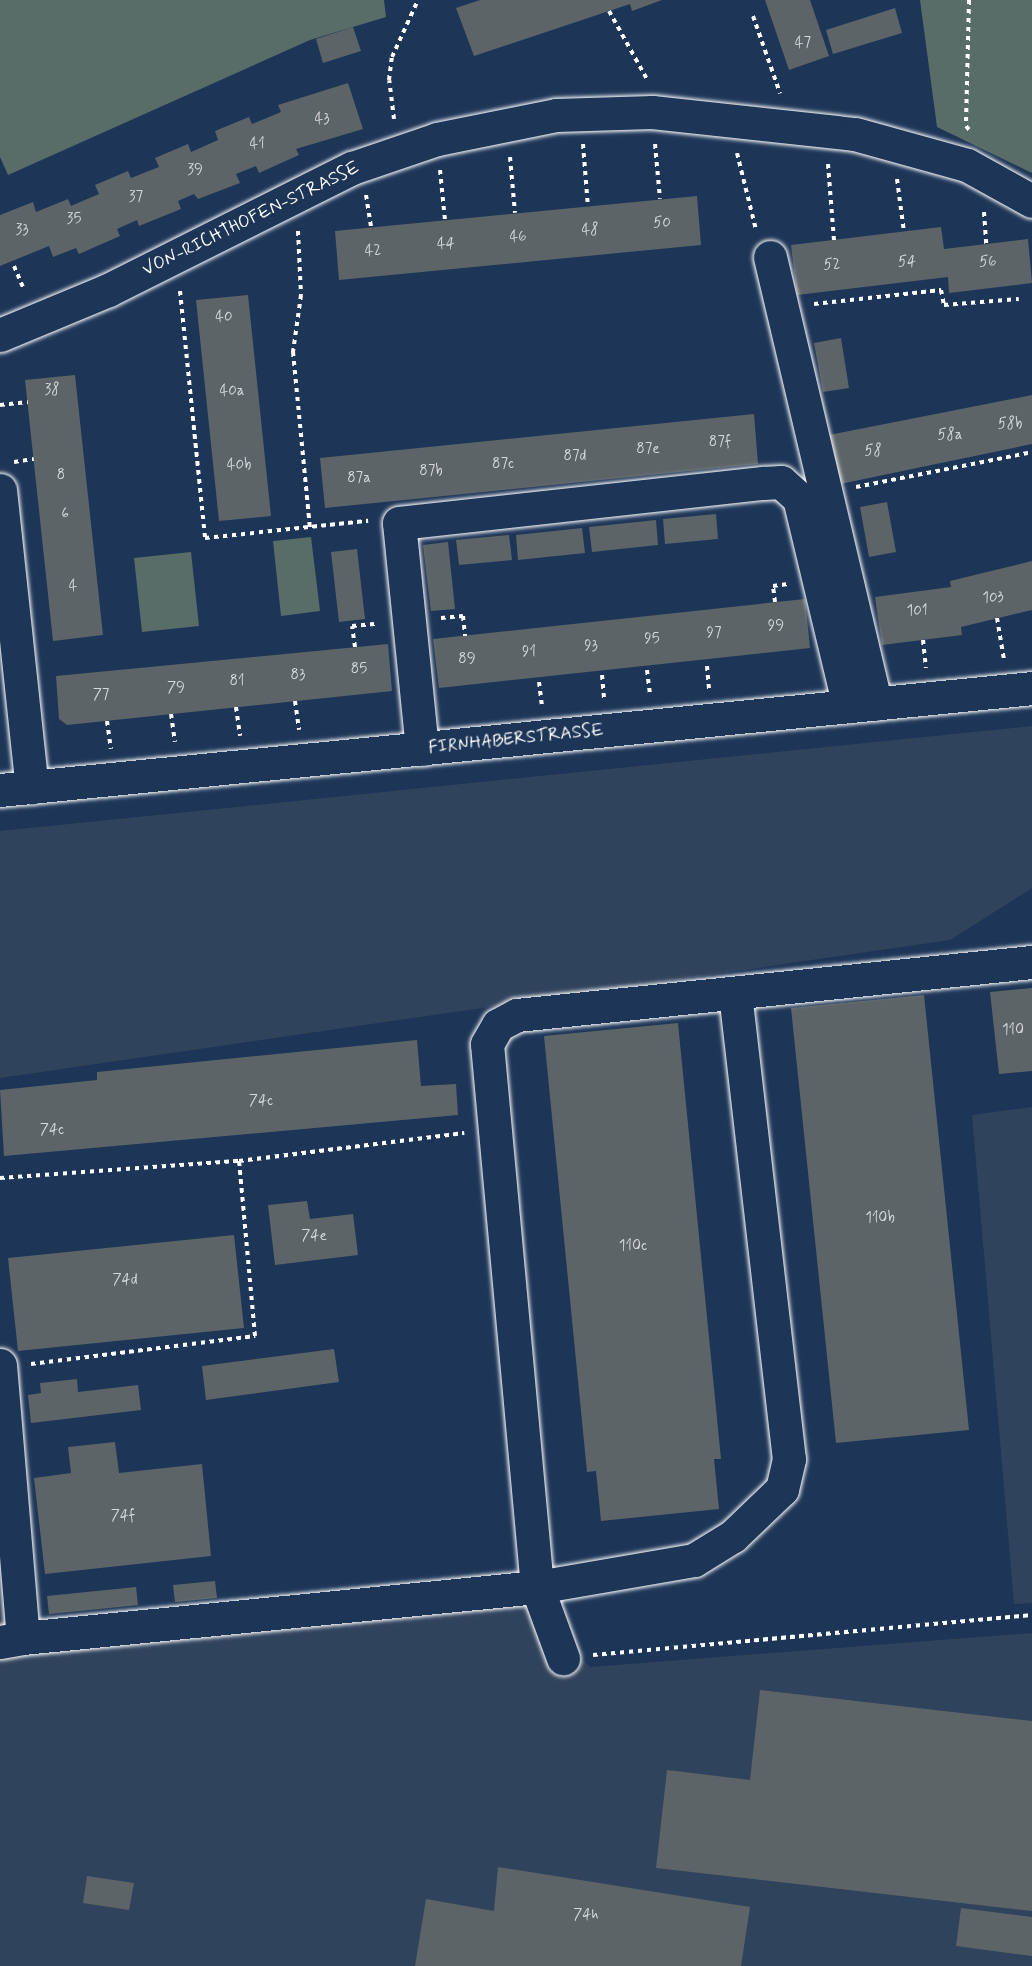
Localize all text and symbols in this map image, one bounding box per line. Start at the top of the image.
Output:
house number: 47 [795,35,811,53]
house number: 43 [314,111,330,129]
house number: 41 [249,136,265,154]
street label: VON-RICHTHOFEN-STRASSE [139,157,363,281]
house number: 39 [187,162,203,180]
house number: 37 [129,189,143,207]
house number: 35 [67,211,81,229]
house number: 50 [653,215,671,233]
house number: 33 [15,222,29,240]
house number: 48 [582,222,598,240]
house number: 46 [509,229,527,247]
house number: 44 [437,236,455,254]
house number: 42 [365,243,381,261]
house number: 54 [898,254,916,272]
house number: 56 [979,254,997,272]
house number: 52 [824,257,840,275]
house number: 40 [215,309,233,327]
house number: 38 [45,382,59,400]
house number: 40a [219,383,245,401]
house number: 58b [998,416,1022,434]
house number: 58a [938,427,962,445]
house number: 87f [709,434,731,452]
house number: 87e [636,441,660,459]
house number: 58 [864,443,882,461]
house number: 87d [564,448,586,466]
house number: 87c [492,456,514,474]
house number: 40b [227,457,251,475]
house number: 87b [419,463,443,481]
house number: 8 [57,467,65,485]
house number: 87a [347,470,371,488]
house number: 6 [61,506,69,524]
house number: 4 [69,578,77,596]
house number: 103 [982,590,1004,608]
house number: 101 [906,603,928,621]
house number: 99 [768,618,784,636]
house number: 97 [707,625,721,643]
house number: 95 [644,631,660,649]
house number: 93 [584,638,598,656]
house number: 91 [522,644,536,662]
house number: 89 [458,651,476,669]
house number: 85 [351,661,367,679]
house number: 83 [291,667,305,685]
house number: 81 [230,673,244,691]
house number: 79 [167,680,185,698]
house number: 77 [93,687,109,705]
street label: FIRNHABERSTRASSE [427,719,605,759]
house number: 110 [1002,1022,1024,1040]
house number: 74c [249,1093,273,1111]
house number: 74c [40,1122,64,1140]
house number: 110b [865,1210,895,1228]
house number: 74e [301,1228,327,1246]
house number: 110c [619,1238,647,1256]
house number: 74d [112,1272,138,1290]
house number: 74f [111,1508,135,1526]
house number: 74h [573,1907,599,1925]

